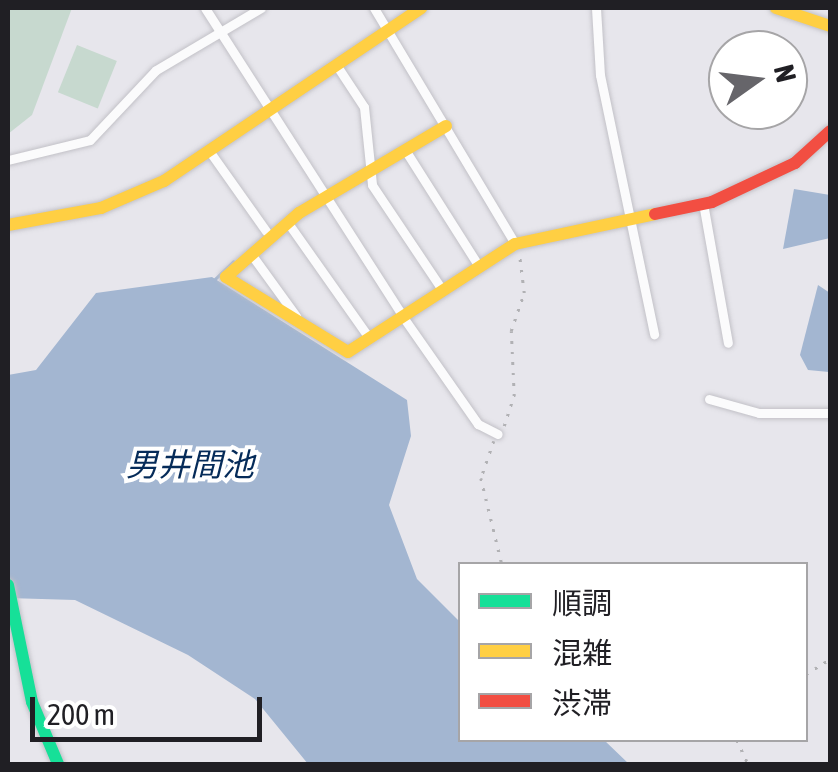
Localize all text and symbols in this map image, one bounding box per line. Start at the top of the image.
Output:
north arrow [708,30,808,130]
text: N [768,61,803,85]
water label: 男井間池 [126,446,254,484]
legend [458,562,808,742]
text: 順調 [552,586,612,620]
text: 混雑 [552,636,612,670]
scale bar [35,677,268,739]
text: 渋滞 [552,686,612,720]
text: 200 m [47,697,115,731]

